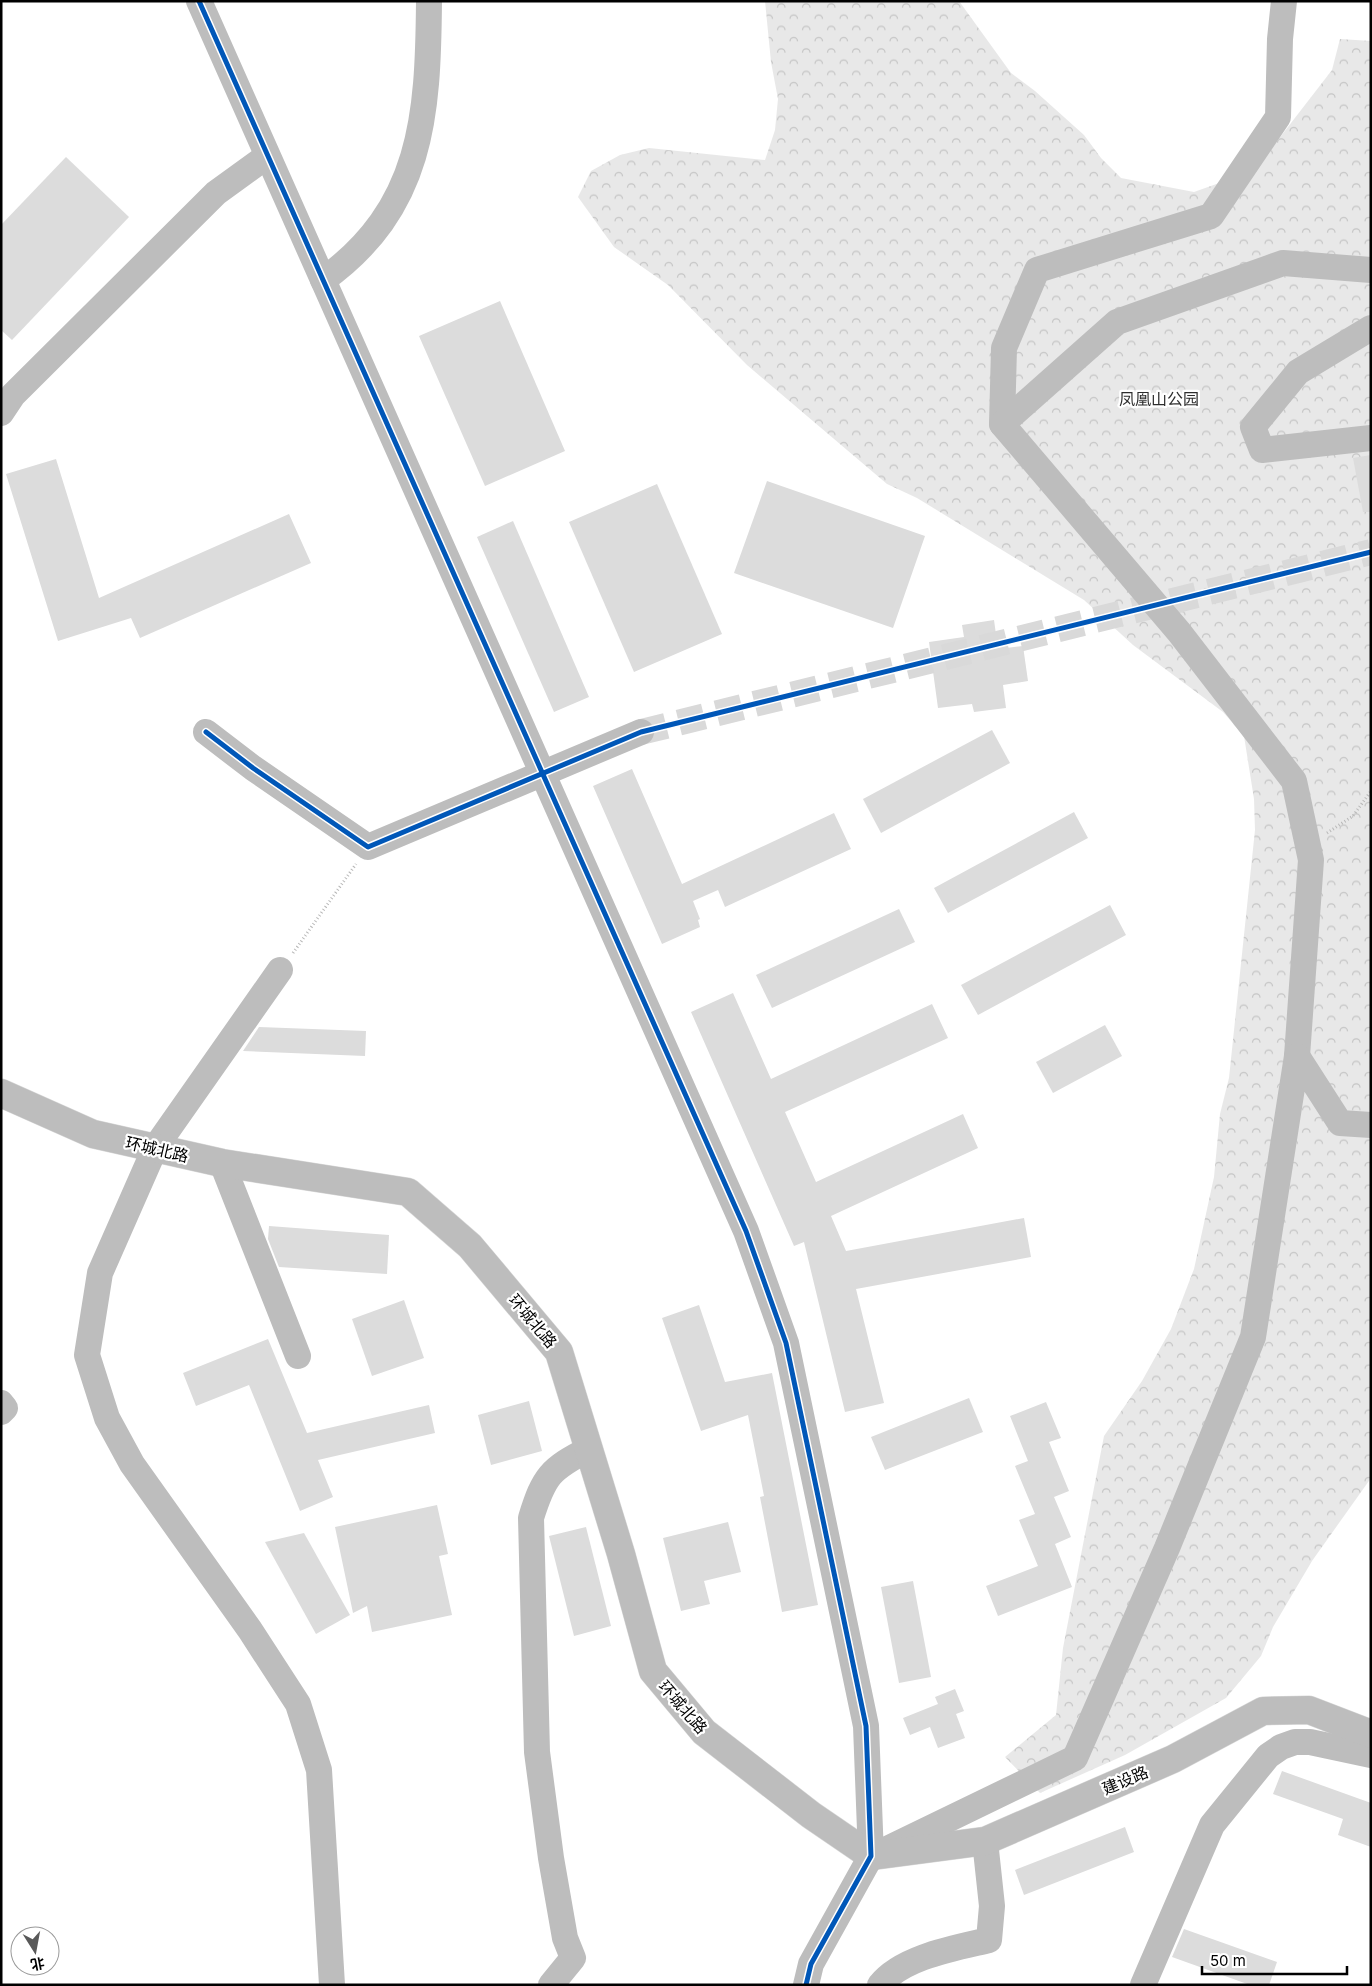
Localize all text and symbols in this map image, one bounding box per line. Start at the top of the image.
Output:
park label: 凤凰山公园 [1119,389,1199,409]
street label: 环城北路 [124,1132,190,1166]
street label: 环城北路 [505,1290,561,1352]
street label: 环城北路 [654,1676,712,1738]
street label: 建设路 [1099,1761,1151,1799]
north arrow [10,1926,60,1976]
scale bar [1202,1944,1347,1976]
text: 50 m [1210,1951,1246,1970]
text: 北 [29,1955,46,1974]

